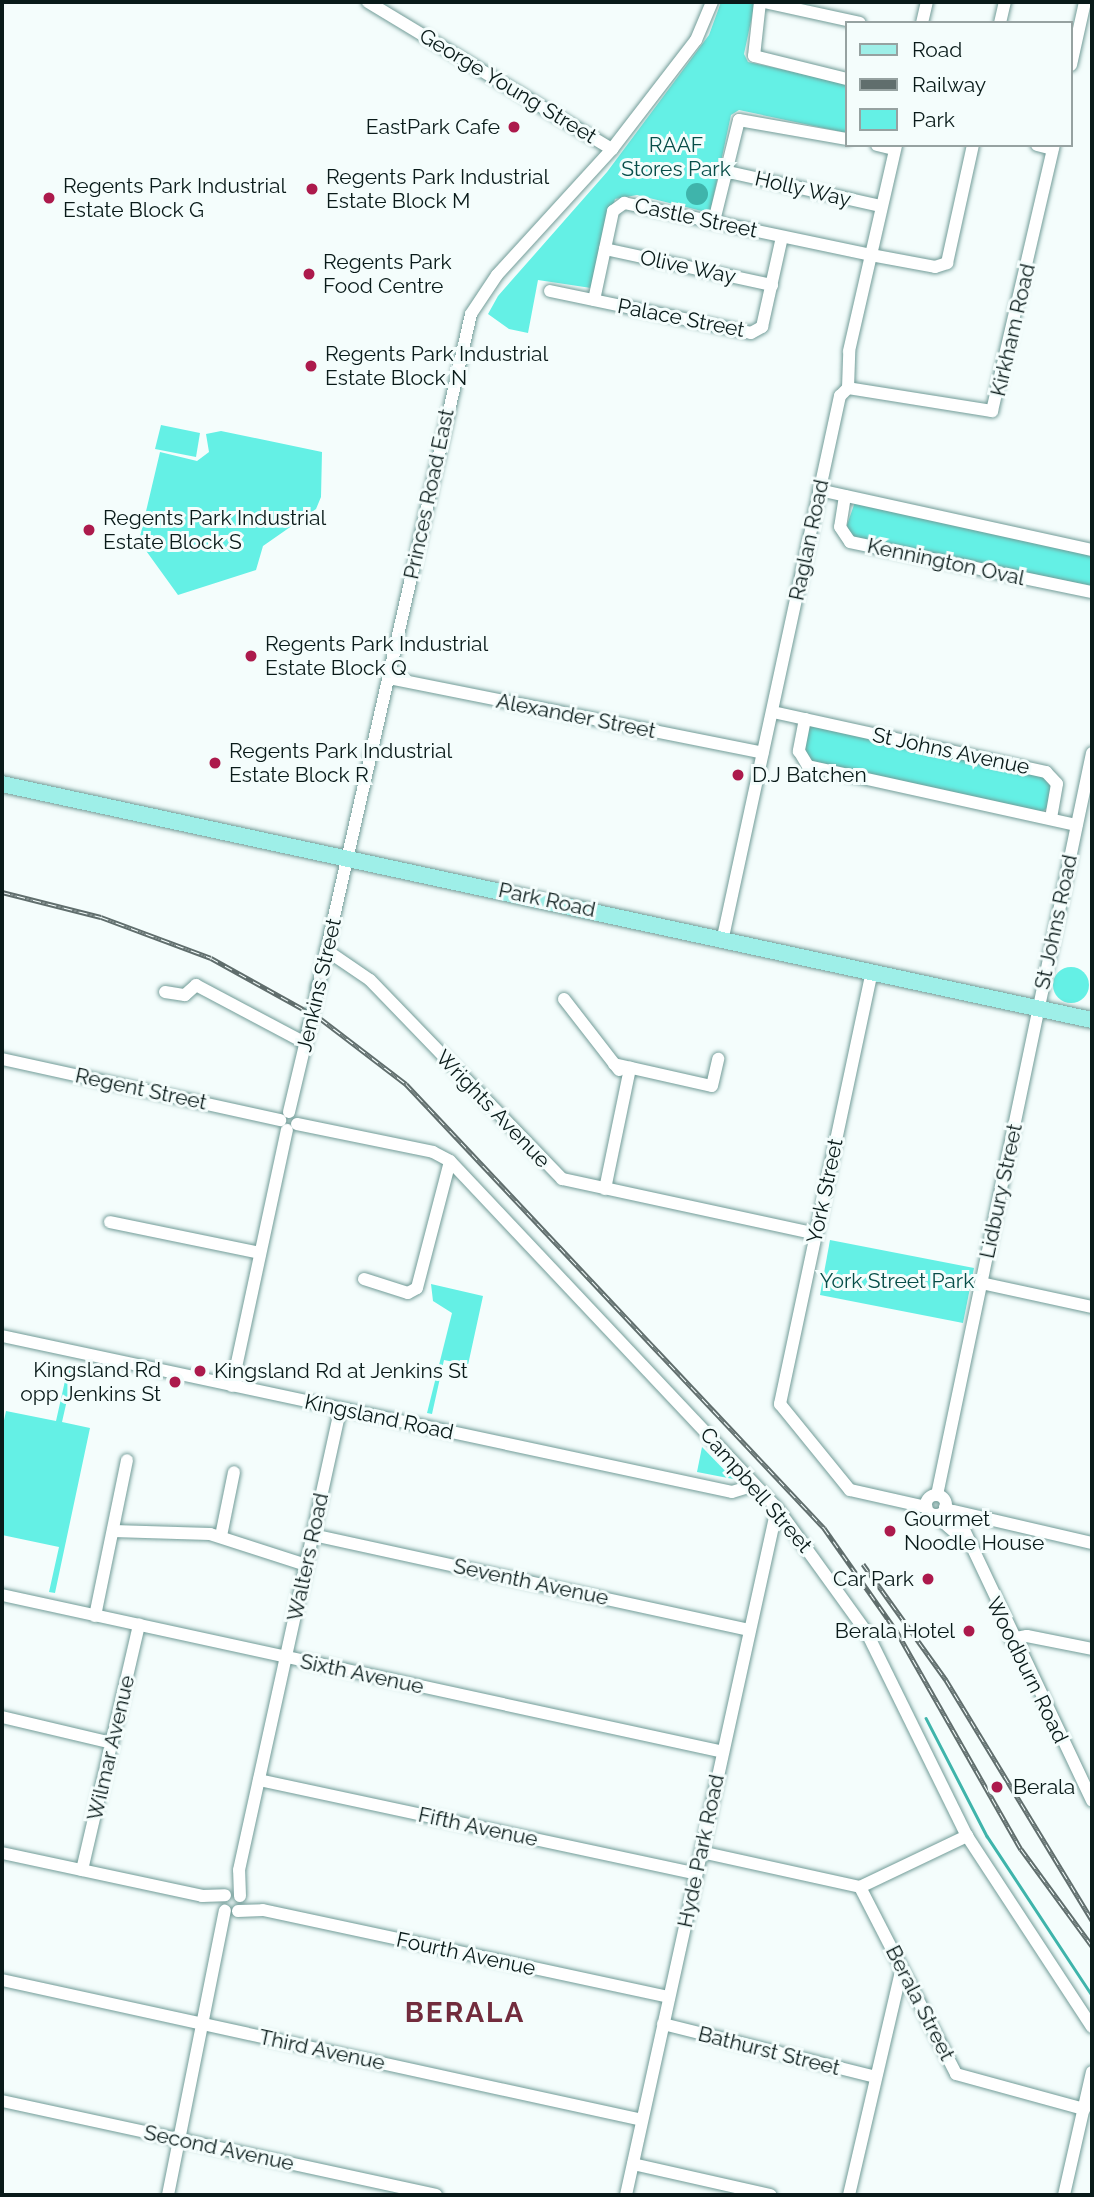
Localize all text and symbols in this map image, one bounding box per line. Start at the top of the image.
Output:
legend [846,21,1073,147]
street label: George Young Street [414,23,602,149]
text: Road [912,37,962,62]
text: Railway [912,72,986,97]
text: Park [912,107,955,132]
place label: EastPark Cafe [366,114,500,140]
marker: EastPark Cafe [506,119,522,135]
park label: RAAF Stores Park [621,132,731,182]
place label: Regents Park Industrial Estate Block M [326,164,549,214]
street label: Holly Way [752,166,854,212]
place label: Regents Park Industrial Estate Block G [63,173,286,223]
marker: Regents Park Industrial Estate Block M [304,181,320,197]
marker: Regents Park Industrial Estate Block G [41,190,57,206]
street label: Castle Street [632,193,760,243]
street label: Olive Way [637,244,739,290]
place label: Regents Park Food Centre [323,249,452,299]
street label: Kirkham Road [986,261,1040,399]
marker: Regents Park Food Centre [301,266,317,282]
street label: Palace Street [615,293,747,343]
place label: Regents Park Industrial Estate Block N [325,341,548,391]
marker: Regents Park Industrial Estate Block N [303,358,319,374]
street label: Princes Road East [399,406,459,582]
street label: Raglan Road [784,477,834,603]
place label: Regents Park Industrial Estate Block S [103,505,326,555]
marker: Regents Park Industrial Estate Block S [81,522,97,538]
street label: Kennington Oval [865,533,1027,591]
place label: Regents Park Industrial Estate Block Q [265,631,488,681]
marker: Regents Park Industrial Estate Block Q [243,648,259,664]
street label: Alexander Street [494,688,658,744]
street label: St Johns Avenue [870,722,1032,780]
place label: Regents Park Industrial Estate Block R [229,738,452,788]
marker: Regents Park Industrial Estate Block R [207,755,223,771]
place label: D.J Batchen [752,762,867,788]
marker: D.J Batchen [730,767,746,783]
street label: St Johns Road [1029,852,1083,992]
street label: Park Road [496,877,598,923]
street label: Jenkins Street [291,916,347,1054]
street label: Wrights Avenue [430,1045,556,1173]
street label: Regent Street [73,1063,209,1115]
street label: Lidbury Street [974,1121,1028,1261]
street label: York Street [802,1136,848,1246]
park label: York Street Park [820,1268,974,1294]
place label: Kingsland Rd opp Jenkins St [20,1357,161,1407]
place label: Kingsland Rd at Jenkins St [214,1358,468,1384]
marker: Kingsland Rd at Jenkins St [192,1363,208,1379]
marker: Kingsland Rd opp Jenkins St [167,1374,183,1390]
street label: Kingsland Road [302,1389,456,1445]
street label: Campbell Street [695,1422,817,1558]
street label: Walters Road [282,1491,334,1623]
place label: Gourmet Noodle House [904,1506,1044,1556]
marker: Gourmet Noodle House [882,1523,898,1539]
street label: Seventh Avenue [451,1553,611,1611]
place label: Car Park [833,1566,914,1592]
marker: Car Park [920,1571,936,1587]
street label: Woodburn Road [981,1593,1073,1747]
place label: Berala Hotel [835,1618,955,1644]
marker: Berala Hotel [961,1623,977,1639]
street label: Sixth Avenue [298,1649,426,1699]
street label: Wilmar Avenue [82,1672,140,1824]
street label: Hyde Park Road [672,1772,730,1930]
place label: Berala [1013,1774,1075,1800]
marker: Berala [987,1777,1007,1797]
street label: Fifth Avenue [416,1802,540,1852]
street label: Fourth Avenue [394,1927,538,1981]
street label: Berala Street [880,1941,960,2065]
district label: BERALA [406,1996,524,2030]
street label: Bathurst Street [695,2021,843,2081]
street label: Third Avenue [256,2024,388,2076]
street label: Second Avenue [141,2120,297,2176]

